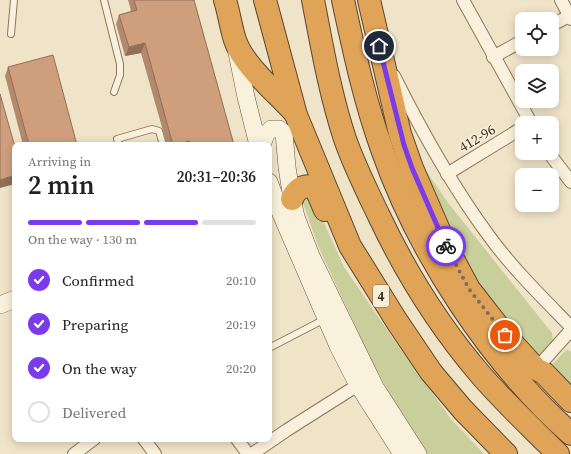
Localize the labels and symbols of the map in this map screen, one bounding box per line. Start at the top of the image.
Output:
pin [362,29,396,63]
street label: 412-96 [455,119,499,157]
courier [426,226,466,266]
road number: 4 [373,285,389,307]
pin [488,318,522,352]

